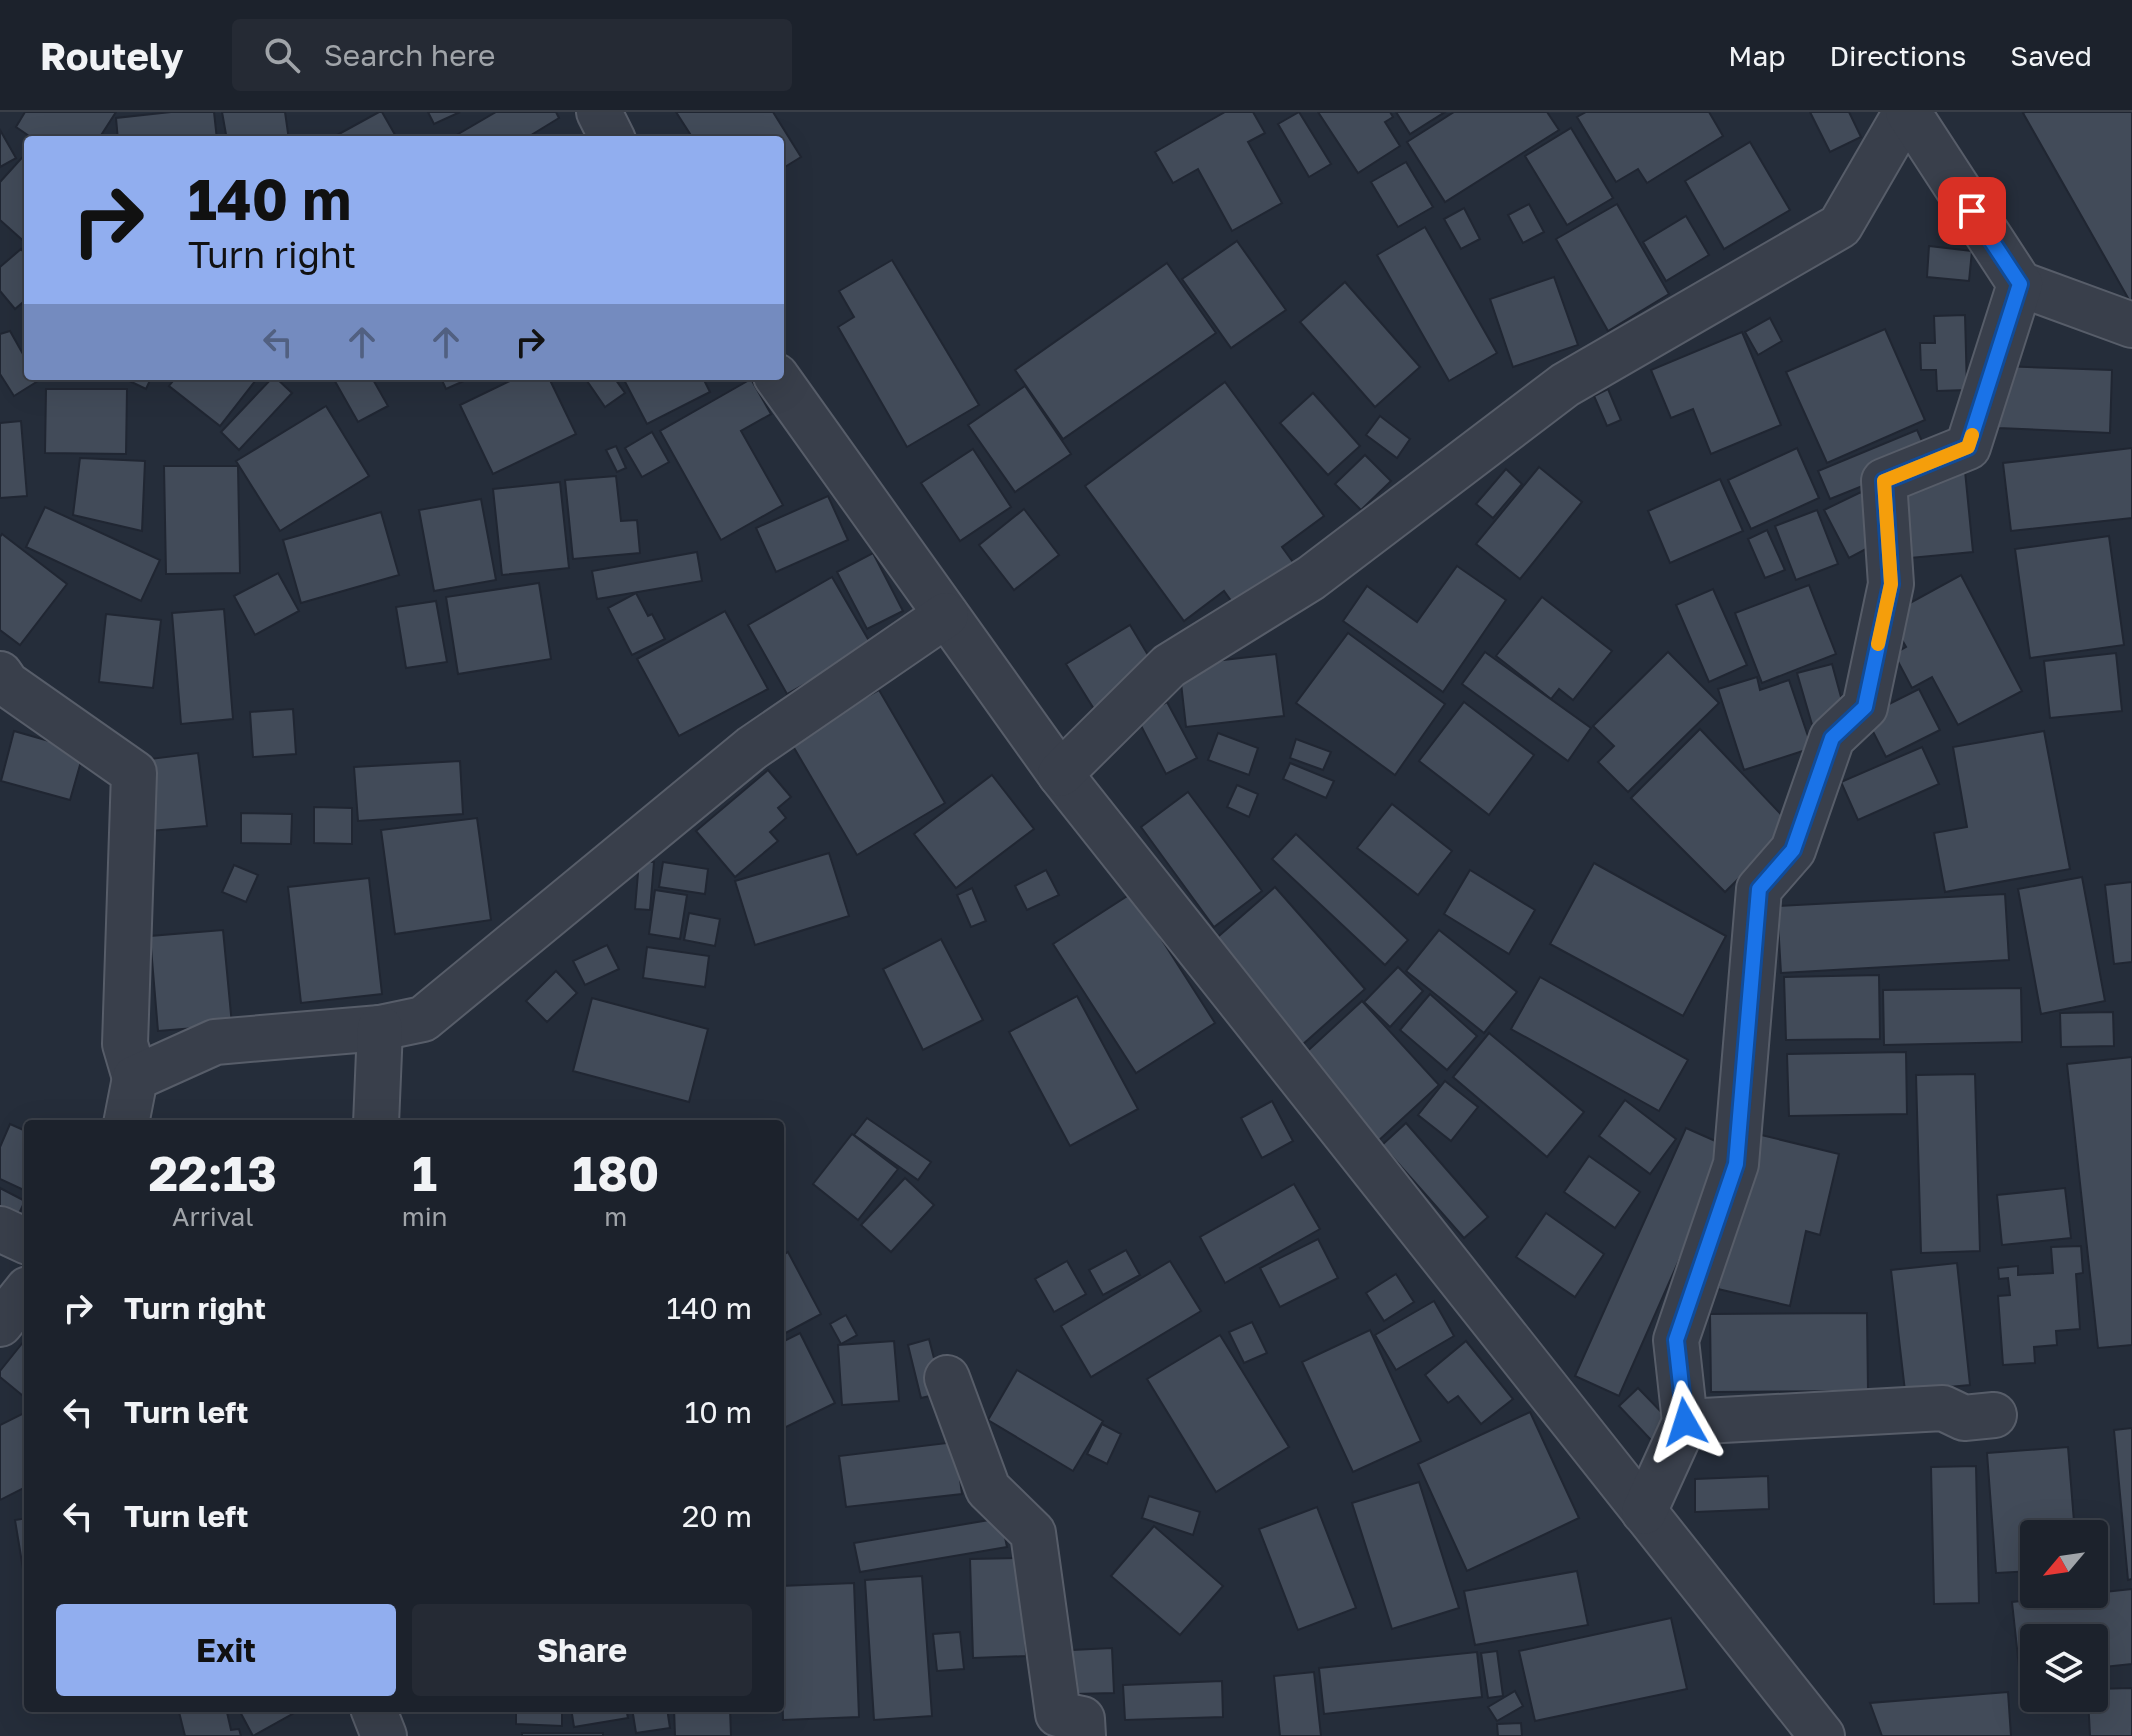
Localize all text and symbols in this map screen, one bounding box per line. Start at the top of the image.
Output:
search box [232,19,792,91]
text: Routely [40,33,184,78]
icon: search [260,33,304,77]
text: Search here [324,37,496,73]
text: Map [1728,39,1785,72]
text: Directions [1829,39,1966,72]
text: Saved [2010,39,2092,72]
text: 140 m [188,165,351,232]
icon: right [56,168,160,272]
pin [1938,177,2006,245]
icon: arrive [1950,189,1994,233]
text: Turn right [188,233,356,276]
icon: left [256,320,300,364]
icon: ahead [340,320,384,364]
icon: ahead [424,320,468,364]
icon: right [508,320,552,364]
text: 22:13 [149,1144,277,1202]
text: 1 [412,1144,437,1202]
text: 180 [572,1144,659,1202]
text: Arrival [172,1201,254,1232]
text: min [402,1201,448,1232]
text: m [604,1201,627,1232]
icon: right [56,1286,100,1330]
text: Turn right [124,1290,266,1326]
text: 140 m [667,1290,752,1326]
position arrow [1643,1380,1727,1464]
icon: left [56,1390,100,1434]
text: Turn left [124,1394,249,1430]
text: 10 m [685,1394,752,1430]
icon: left [56,1494,100,1538]
text: Turn left [124,1498,249,1534]
text: 20 m [682,1498,752,1534]
north arrow [2020,1520,2108,1608]
map controls [2020,1520,2108,1712]
button: Exit [56,1604,396,1696]
button: Share [412,1604,752,1696]
button: layers [2020,1624,2108,1712]

